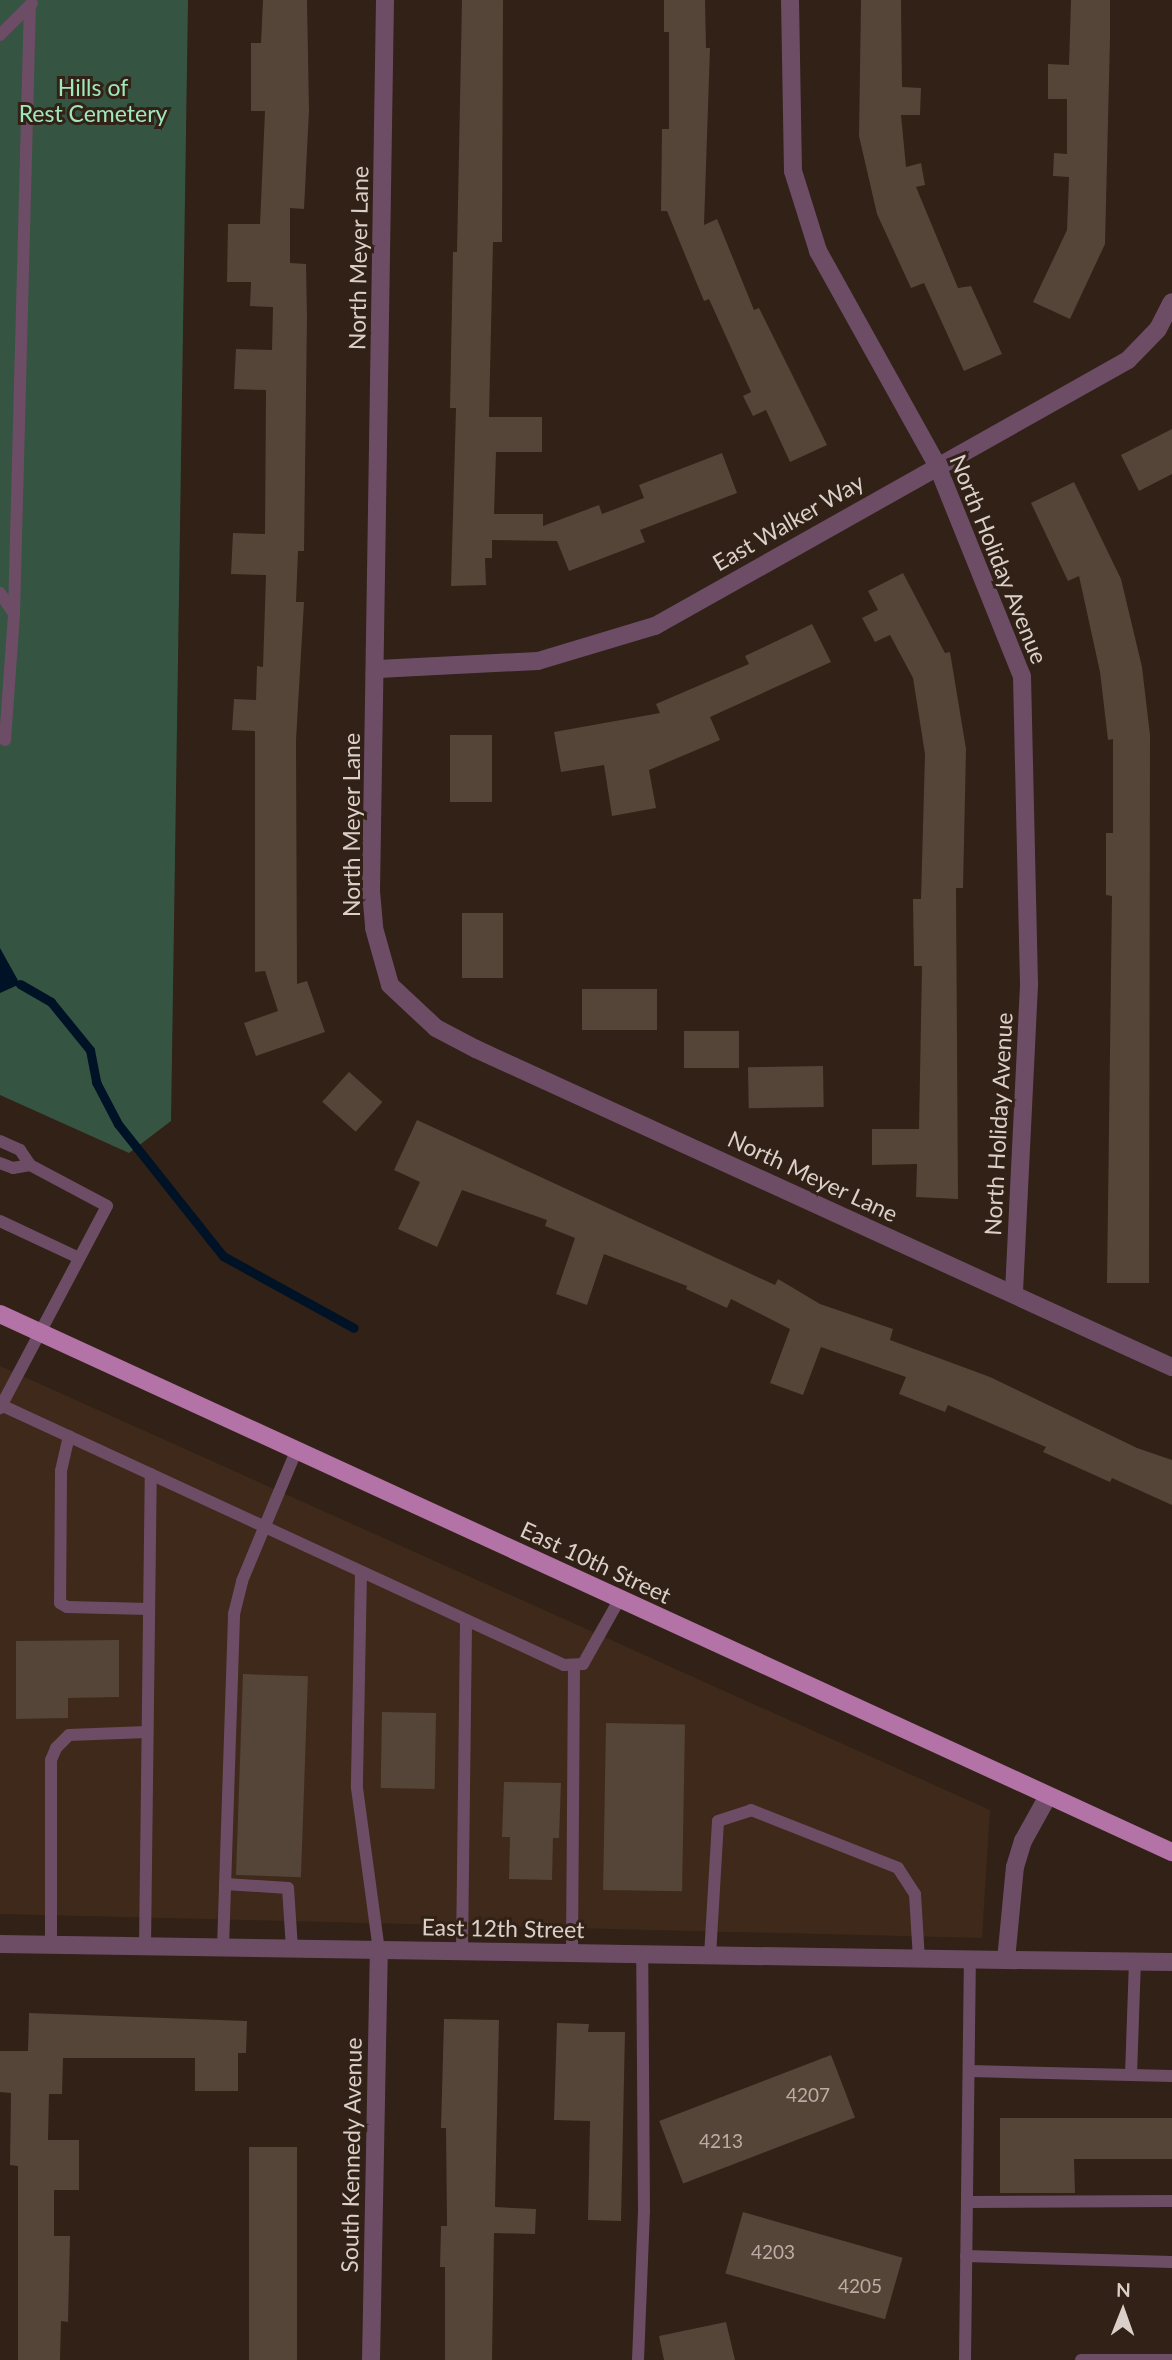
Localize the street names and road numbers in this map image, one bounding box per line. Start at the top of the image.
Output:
street label: North Meyer Lane [343,165,373,351]
street label: North Holiday Avenue [944,450,1054,668]
street label: East Walker Way [707,467,869,577]
street label: North Meyer Lane [337,733,365,917]
street label: North Holiday Avenue [978,1011,1018,1237]
street label: North Meyer Lane [724,1124,902,1228]
street label: East 10th Street [516,1515,676,1609]
street label: East 12th Street [421,1913,585,1943]
street label: South Kennedy Avenue [335,2037,367,2273]

